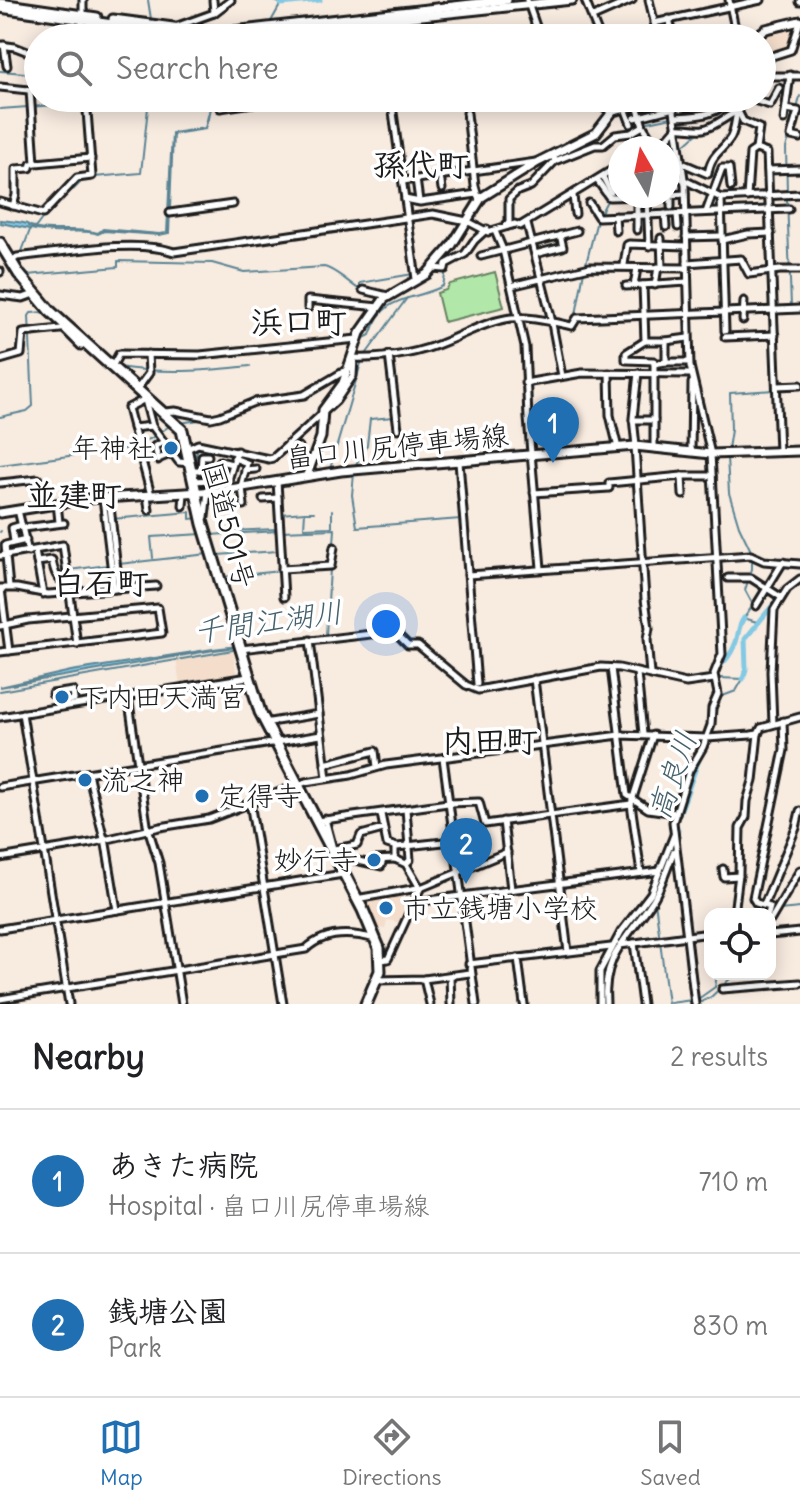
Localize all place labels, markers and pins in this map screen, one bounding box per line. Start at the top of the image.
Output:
pin: 1 [527,397,579,463]
place label: 年神社 [71,430,155,466]
marker: 年神社 [162,439,180,457]
place label: 下内田天満宮 [78,679,246,715]
marker: 下内田天満宮 [53,688,71,706]
place label: 流之神 [101,762,185,798]
marker: 流之神 [76,771,94,789]
place label: 定得寺 [218,778,302,814]
marker: 定得寺 [193,787,211,805]
pin: 2 [440,818,492,884]
place label: 妙行寺 [274,842,358,878]
marker: 妙行寺 [365,851,383,869]
place label: 市立銭塘小学校 [402,890,598,926]
marker: 市立銭塘小学校 [377,899,395,917]

